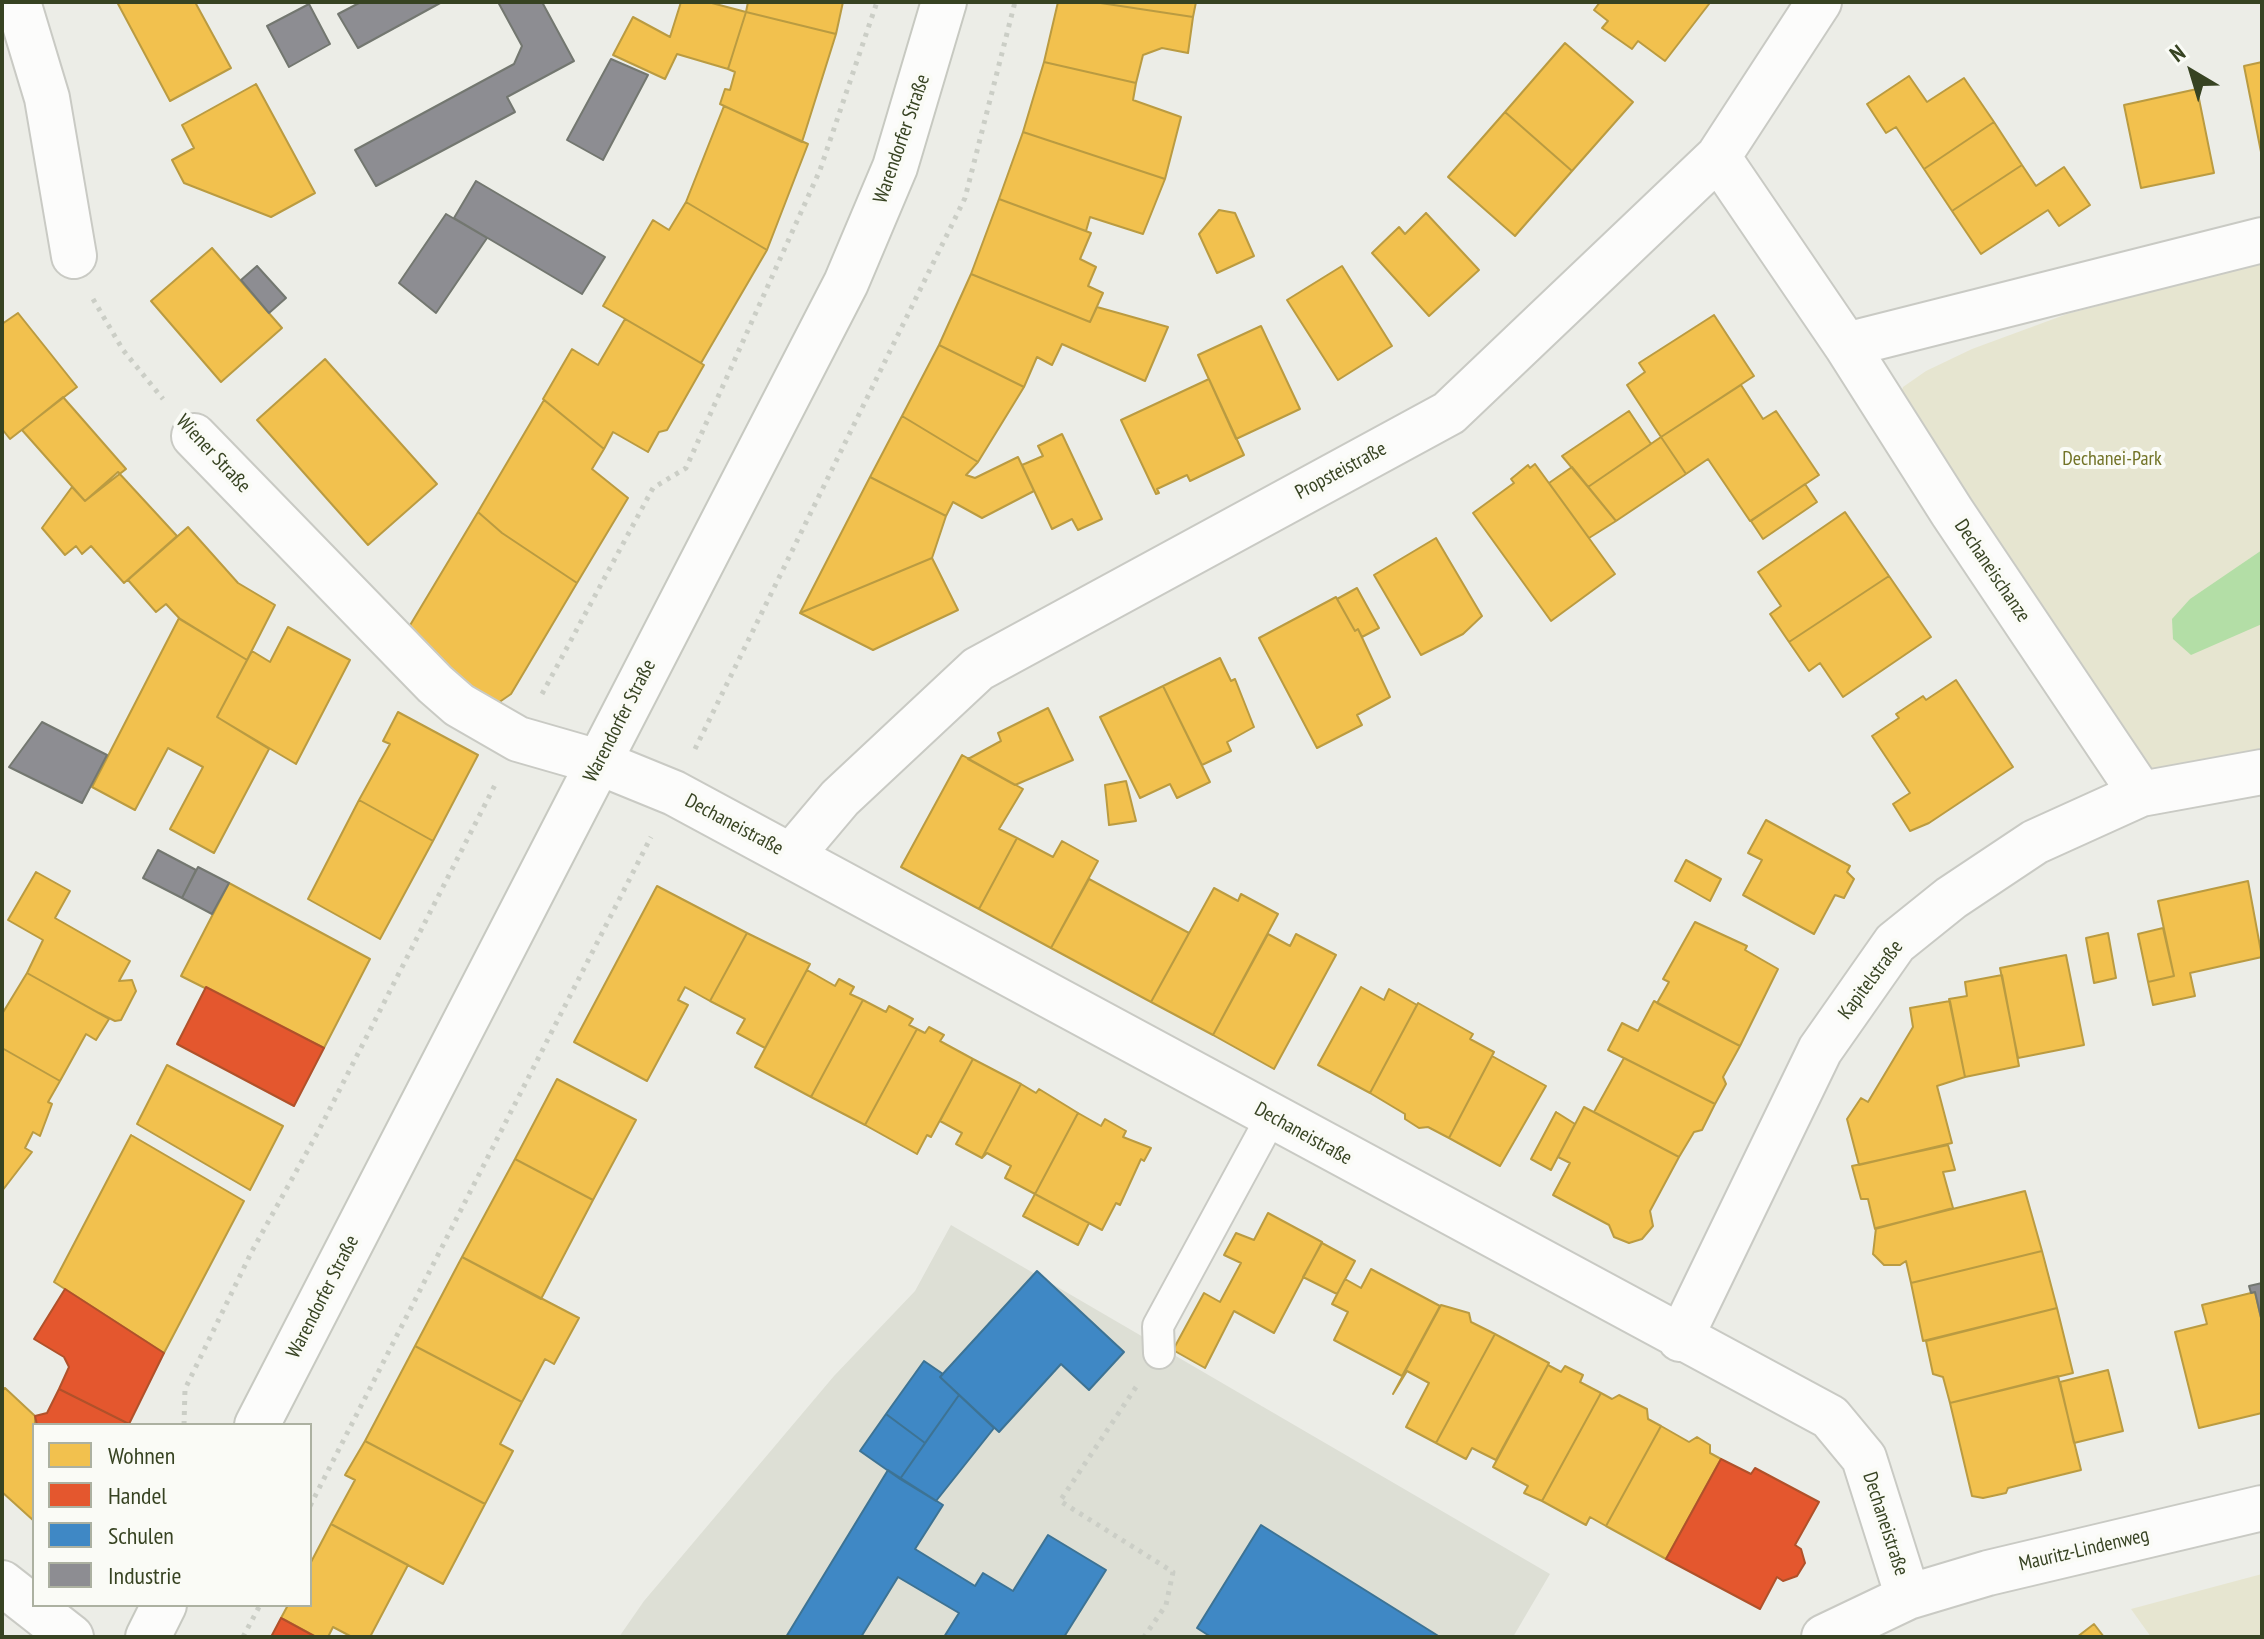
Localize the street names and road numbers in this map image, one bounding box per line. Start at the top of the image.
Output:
street label: Warendorfer Straße [869,71,935,207]
street label: Wiener Straße [171,410,255,498]
street label: Propsteistraße [1291,437,1391,505]
street label: Dechaneischanze [1949,515,2035,627]
street label: Warendorfer Straße [579,656,661,786]
street label: Dechaneistraße [681,789,787,861]
street label: Kapitelstraße [1834,936,1908,1024]
street label: Dechaneistraße [1250,1097,1356,1171]
street label: Warendorfer Straße [282,1232,364,1362]
street label: Dechaneistraße [1857,1469,1913,1579]
street label: Mauritz-Lindenweg [2017,1523,2151,1577]

